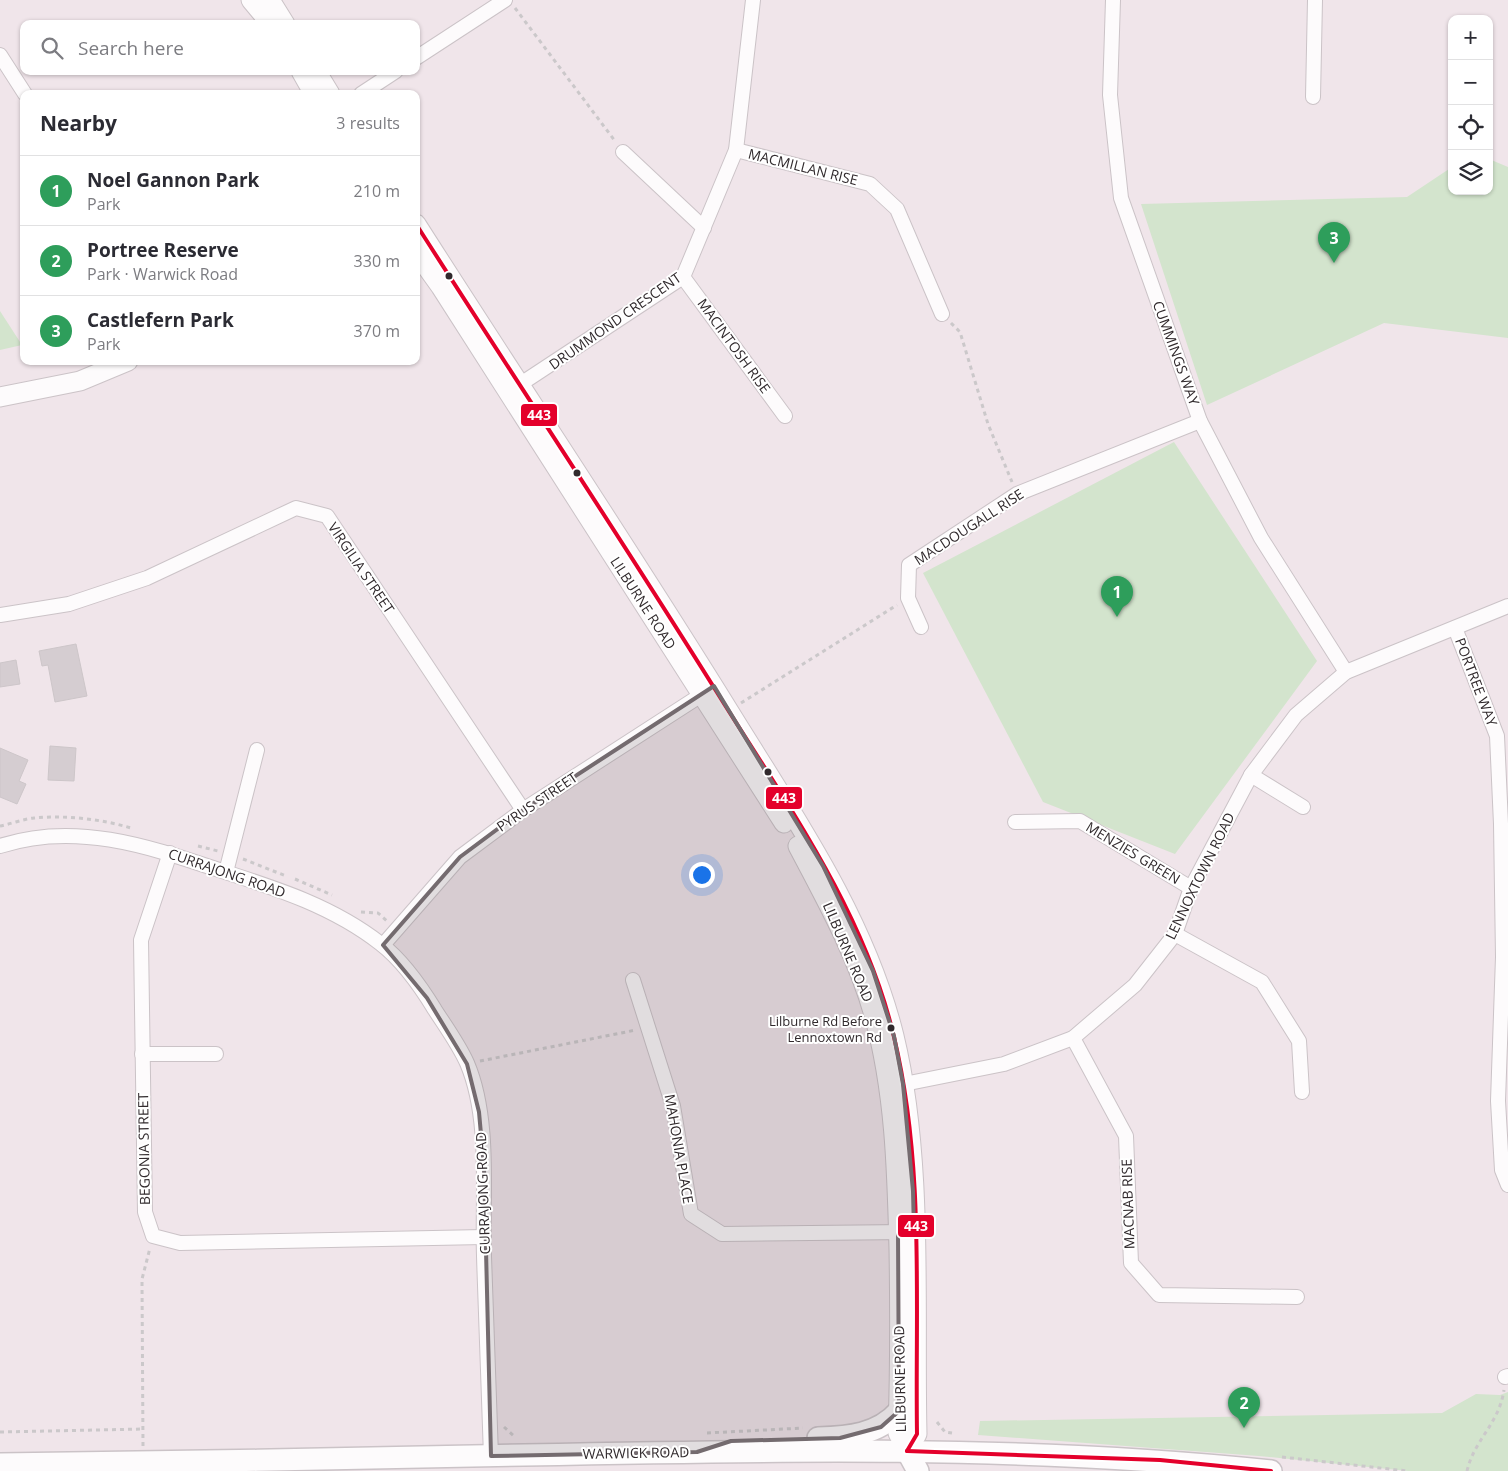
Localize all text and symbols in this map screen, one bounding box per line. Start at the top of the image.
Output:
map controls [1448,15,1493,195]
button: + [1448,15,1493,60]
search box [20,20,420,75]
icon: search [38,34,66,62]
text: Search here [78,35,184,61]
button: − [1448,60,1493,105]
button: locate [1448,105,1493,150]
text: Nearby [40,109,117,137]
text: 3 results [336,112,400,134]
street label: MACMILLAN RISE [746,144,860,189]
button: layers [1448,150,1493,195]
text: Noel Gannon Park [87,167,259,193]
text: 1 [51,180,61,202]
text: 210 m [354,180,400,202]
text: Park [87,193,120,215]
pin: 3 [1318,222,1350,263]
text: Portree Reserve [87,237,239,263]
text: 2 [51,250,61,272]
text: 330 m [354,250,400,272]
text: Park · Warwick Road [87,263,238,285]
street label: DRUMMOND CRESCENT [545,268,685,373]
unlabelled marker [444,271,454,281]
street label: MACINTOSH RISE [694,294,775,397]
street label: CUMMINGS WAY [1149,298,1204,408]
text: Castlefern Park [87,307,234,333]
text: 3 [51,320,61,342]
text: 370 m [354,320,400,342]
text: Park [87,333,120,355]
line badge: 443 [520,403,558,427]
text: 443 [527,405,551,424]
unlabelled marker [572,468,582,478]
street label: MACDOUGALL RISE [910,484,1027,569]
street label: VIRGILIA STREET [324,518,399,617]
street label: LILBURNE ROAD [606,553,681,653]
pin: 1 [1101,576,1133,617]
street label: PORTREE WAY [1451,635,1502,729]
street label: PYRUS STREET [493,767,581,836]
unlabelled marker [763,767,773,777]
line badge: 443 [765,786,803,810]
text: 443 [772,788,796,807]
street label: LENNOXTOWN ROAD [1160,809,1239,943]
street label: MENZIES GREEN [1083,817,1184,888]
street label: CURRAJONG ROAD [166,844,288,901]
your location [689,862,715,888]
street label: LILBURNE ROAD [819,899,878,1005]
place label: Lilburne Rd Before Lennoxtown Rd [769,1012,882,1046]
marker: Lilburne Rd Before Lennoxtown Rd [886,1023,896,1033]
street label: BEGONIA STREET [133,1093,154,1205]
street label: MAHONIA PLACE [661,1093,698,1205]
street label: CURRAJONG ROAD [471,1131,494,1255]
street label: MACNAB RISE [1116,1159,1139,1249]
line badge: 443 [897,1214,935,1238]
text: 443 [904,1216,928,1235]
street label: LILBURNE ROAD [889,1325,910,1433]
pin: 2 [1228,1387,1260,1428]
street label: WARWICK ROAD [582,1442,690,1463]

